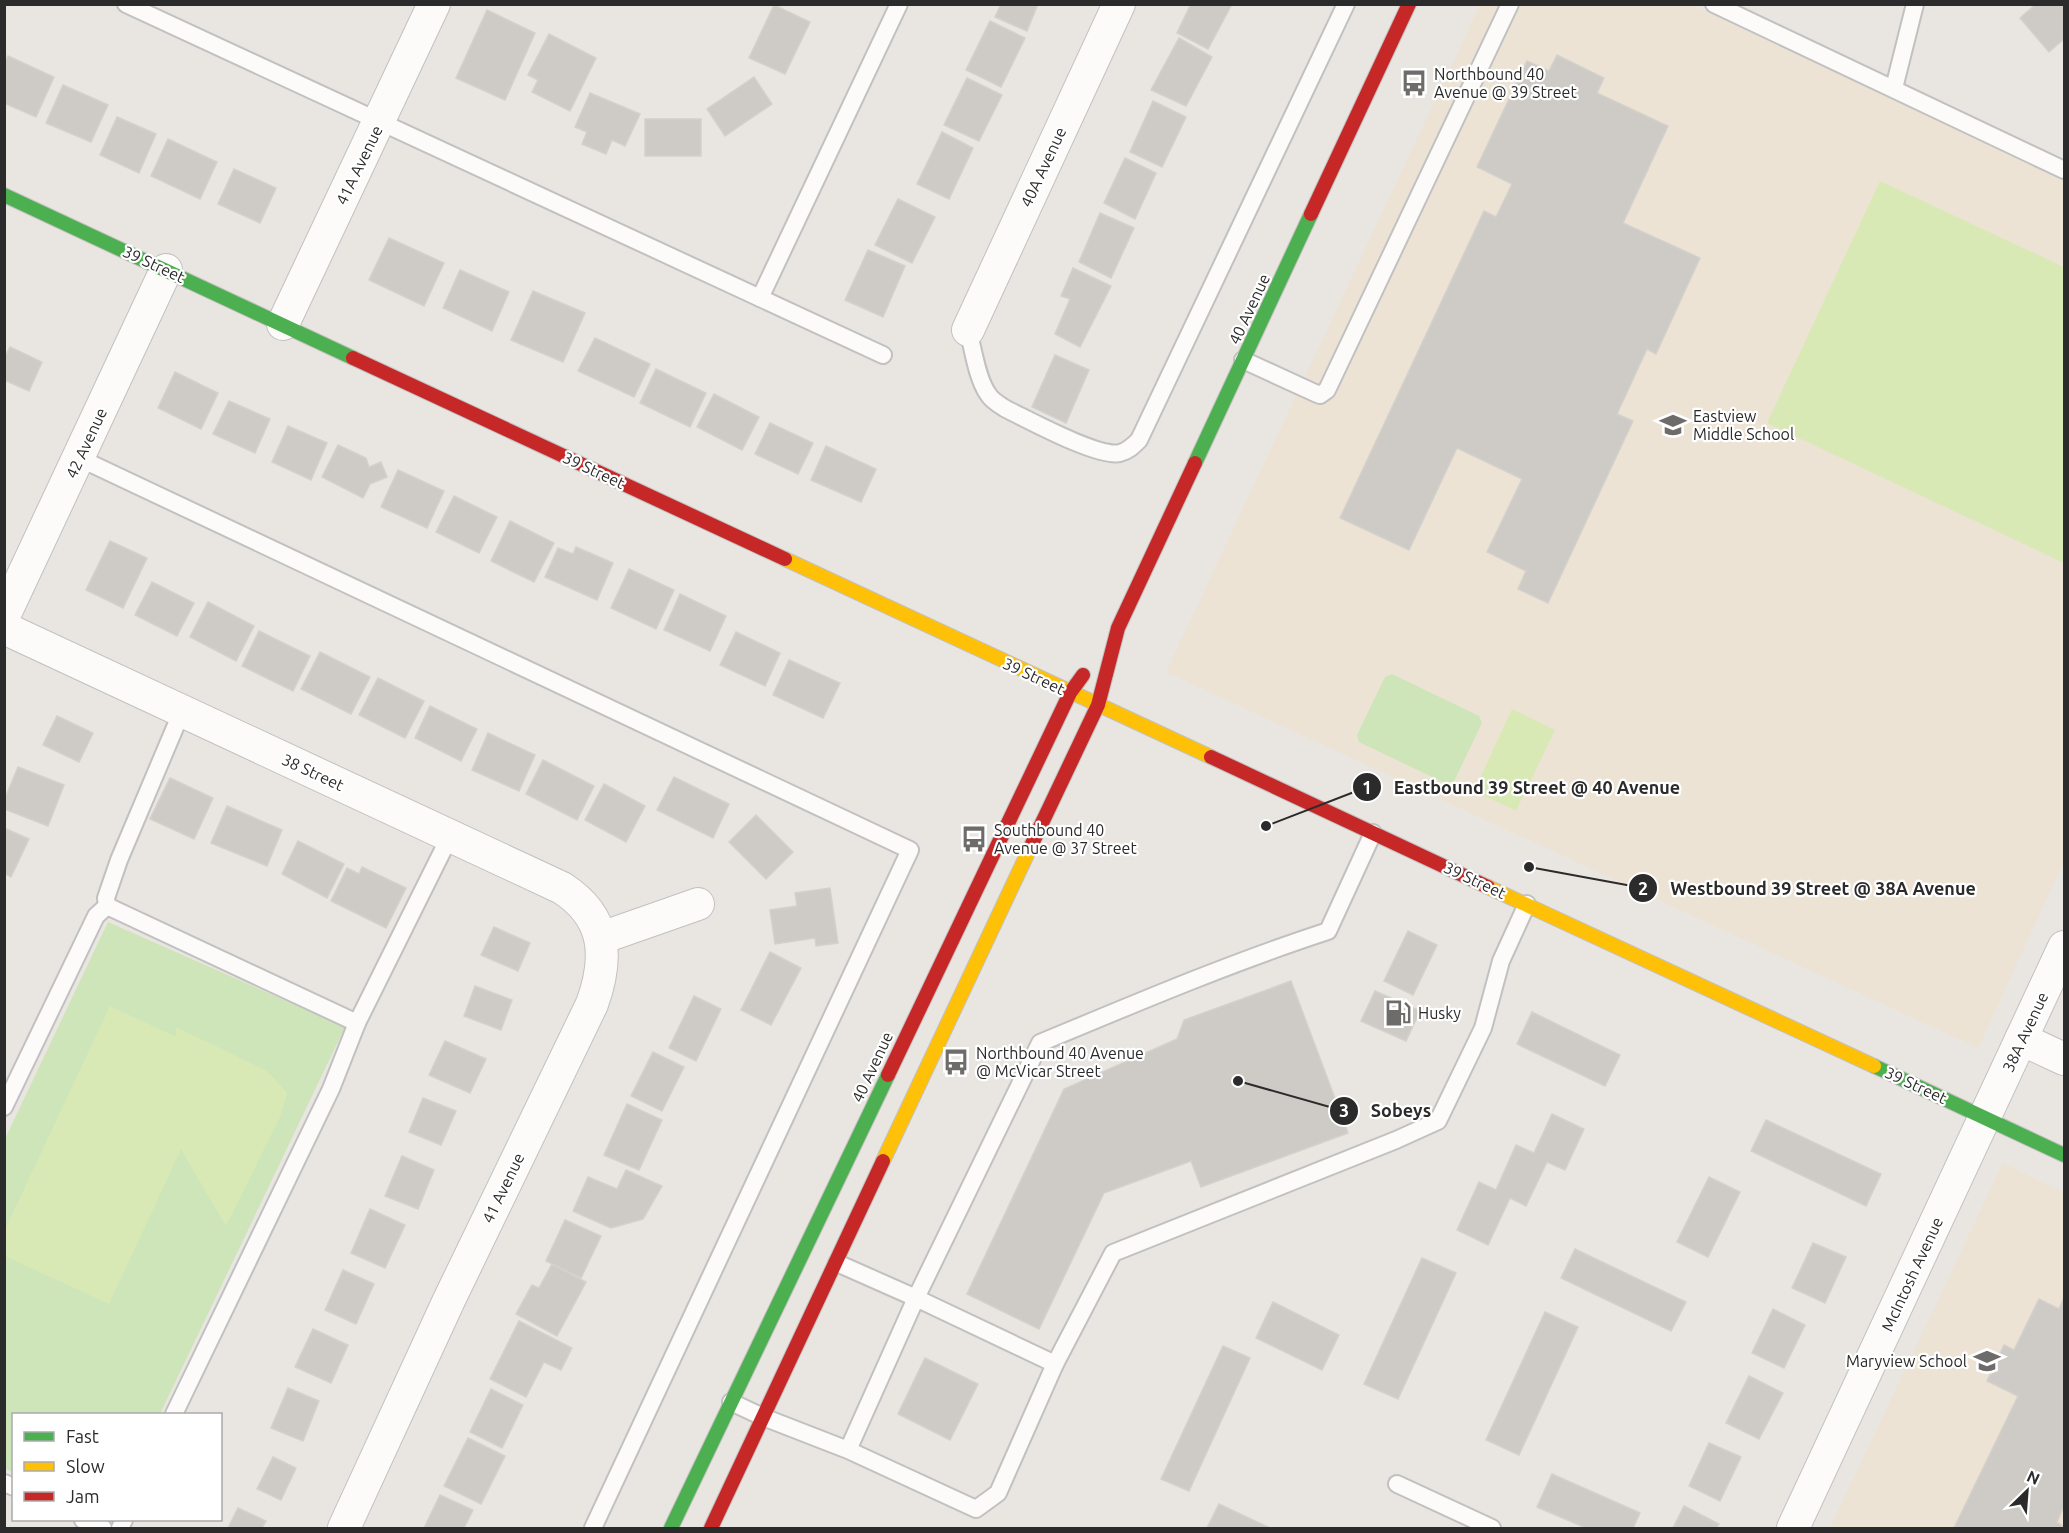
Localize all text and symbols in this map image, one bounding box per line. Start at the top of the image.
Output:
place label: Northbound 40 Avenue @ 39 Street [1434,65,1577,101]
bus stop icon: Northbound 40 Avenue @ 39 Street [1399,68,1429,98]
street label: 41A Avenue [332,122,386,208]
street label: 40A Avenue [1017,124,1069,210]
street label: 39 Street [120,242,189,286]
street label: 40 Avenue [1225,271,1273,347]
street label: 42 Avenue [62,405,110,481]
place label: Eastview Middle School [1693,407,1794,443]
school or university icon: Eastview Middle School [1658,410,1688,440]
street label: 39 Street [560,448,629,492]
street label: 39 Street [1000,654,1069,698]
street label: 38 Street [279,750,348,794]
callout: Eastbound 39 Street @ 40 Avenue [1352,769,1692,805]
text: 1 [1362,777,1372,797]
text: Eastbound 39 Street @ 40 Avenue [1394,777,1680,797]
place label: Southbound 40 Avenue @ 37 Street [994,821,1137,857]
bus stop icon: Southbound 40 Avenue @ 37 Street [959,824,989,854]
street label: 39 Street [1441,858,1510,902]
callout: Westbound 39 Street @ 38A Avenue [1628,870,1988,906]
text: 2 [1638,878,1648,898]
text: Westbound 39 Street @ 38A Avenue [1670,878,1976,898]
street label: 38A Avenue [1999,989,2051,1075]
fuel station icon: Husky [1383,998,1413,1028]
place label: Husky [1418,1004,1461,1022]
street label: 40 Avenue [848,1029,896,1105]
place label: Northbound 40 Avenue @ McVicar Street [976,1044,1144,1080]
bus stop icon: Northbound 40 Avenue @ McVicar Street [941,1047,971,1077]
street label: 39 Street [1882,1063,1951,1107]
callout: Sobeys [1329,1093,1444,1129]
text: 3 [1339,1100,1349,1120]
text: Sobeys [1371,1100,1431,1120]
street label: 41 Avenue [478,1150,528,1226]
street label: McIntosh Avenue [1878,1214,1946,1334]
school or university icon: Maryview School [1972,1346,2002,1376]
place label: Maryview School [1846,1352,1967,1370]
legend [12,1413,222,1521]
text: Fast [66,1426,99,1446]
text: Slow [66,1456,105,1476]
north arrow [1997,1461,2057,1521]
text: N [2024,1467,2043,1488]
text: Jam [66,1486,100,1506]

